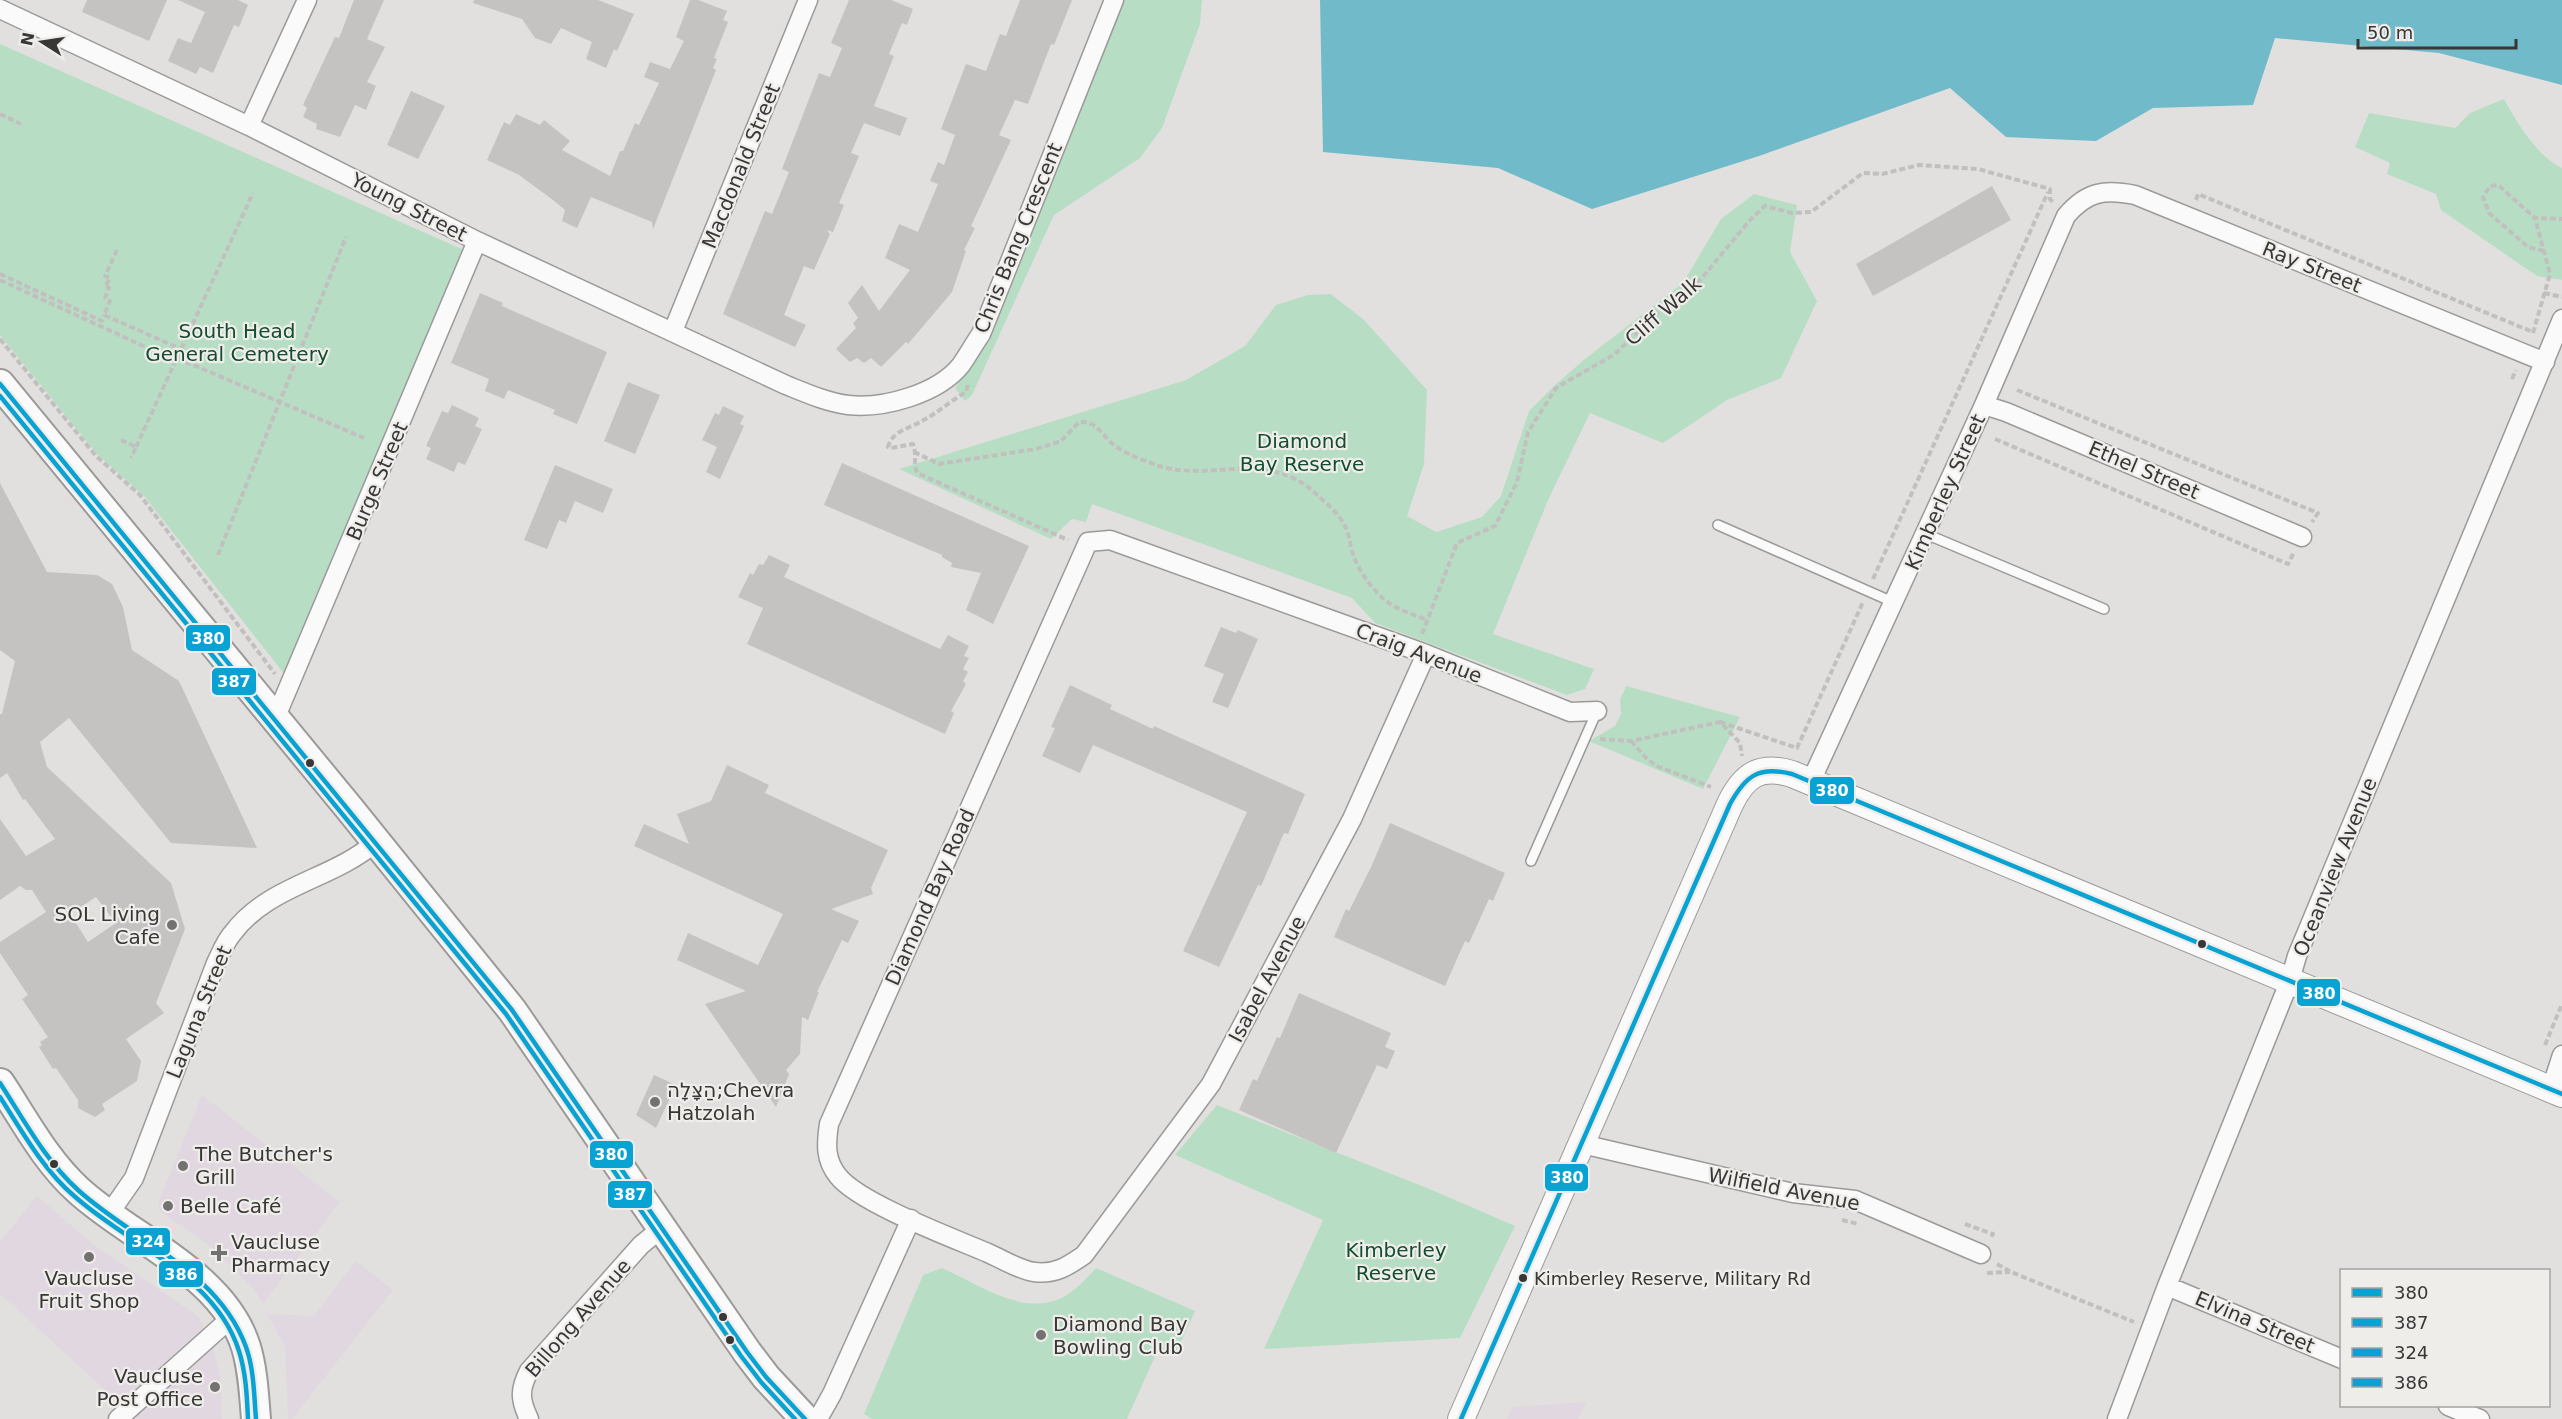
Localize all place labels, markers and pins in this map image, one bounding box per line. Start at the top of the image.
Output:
unlabelled marker [304,757,316,769]
place label: SOL Living Cafe [55,902,160,949]
marker: SOL Living Cafe [165,918,179,932]
unlabelled marker [2196,938,2208,950]
place label: הַצָּלָה;Chevra Hatzolah [667,1078,794,1125]
marker: הַצָּלָה;Chevra Hatzolah [648,1095,662,1109]
place label: The Butcher's Grill [194,1142,333,1189]
unlabelled marker [48,1158,60,1170]
marker: The Butcher's Grill [176,1159,190,1173]
place label: Belle Café [180,1194,281,1218]
marker: Belle Café [161,1199,175,1213]
place label: Vaucluse Pharmacy [231,1230,331,1277]
marker: Vaucluse Pharmacy [212,1246,226,1260]
marker: Vaucluse Fruit Shop [82,1250,96,1264]
place label: Vaucluse Fruit Shop [38,1266,140,1313]
place label: Kimberley Reserve, Military Rd [1534,1268,1811,1289]
marker: Kimberley Reserve, Military Rd [1517,1272,1529,1284]
unlabelled marker [717,1311,729,1323]
place label: Diamond Bay Bowling Club [1053,1312,1188,1359]
marker: Diamond Bay Bowling Club [1034,1328,1048,1342]
unlabelled marker [724,1334,736,1346]
place label: Vaucluse Post Office [96,1364,203,1411]
marker: Vaucluse Post Office [208,1380,222,1394]

